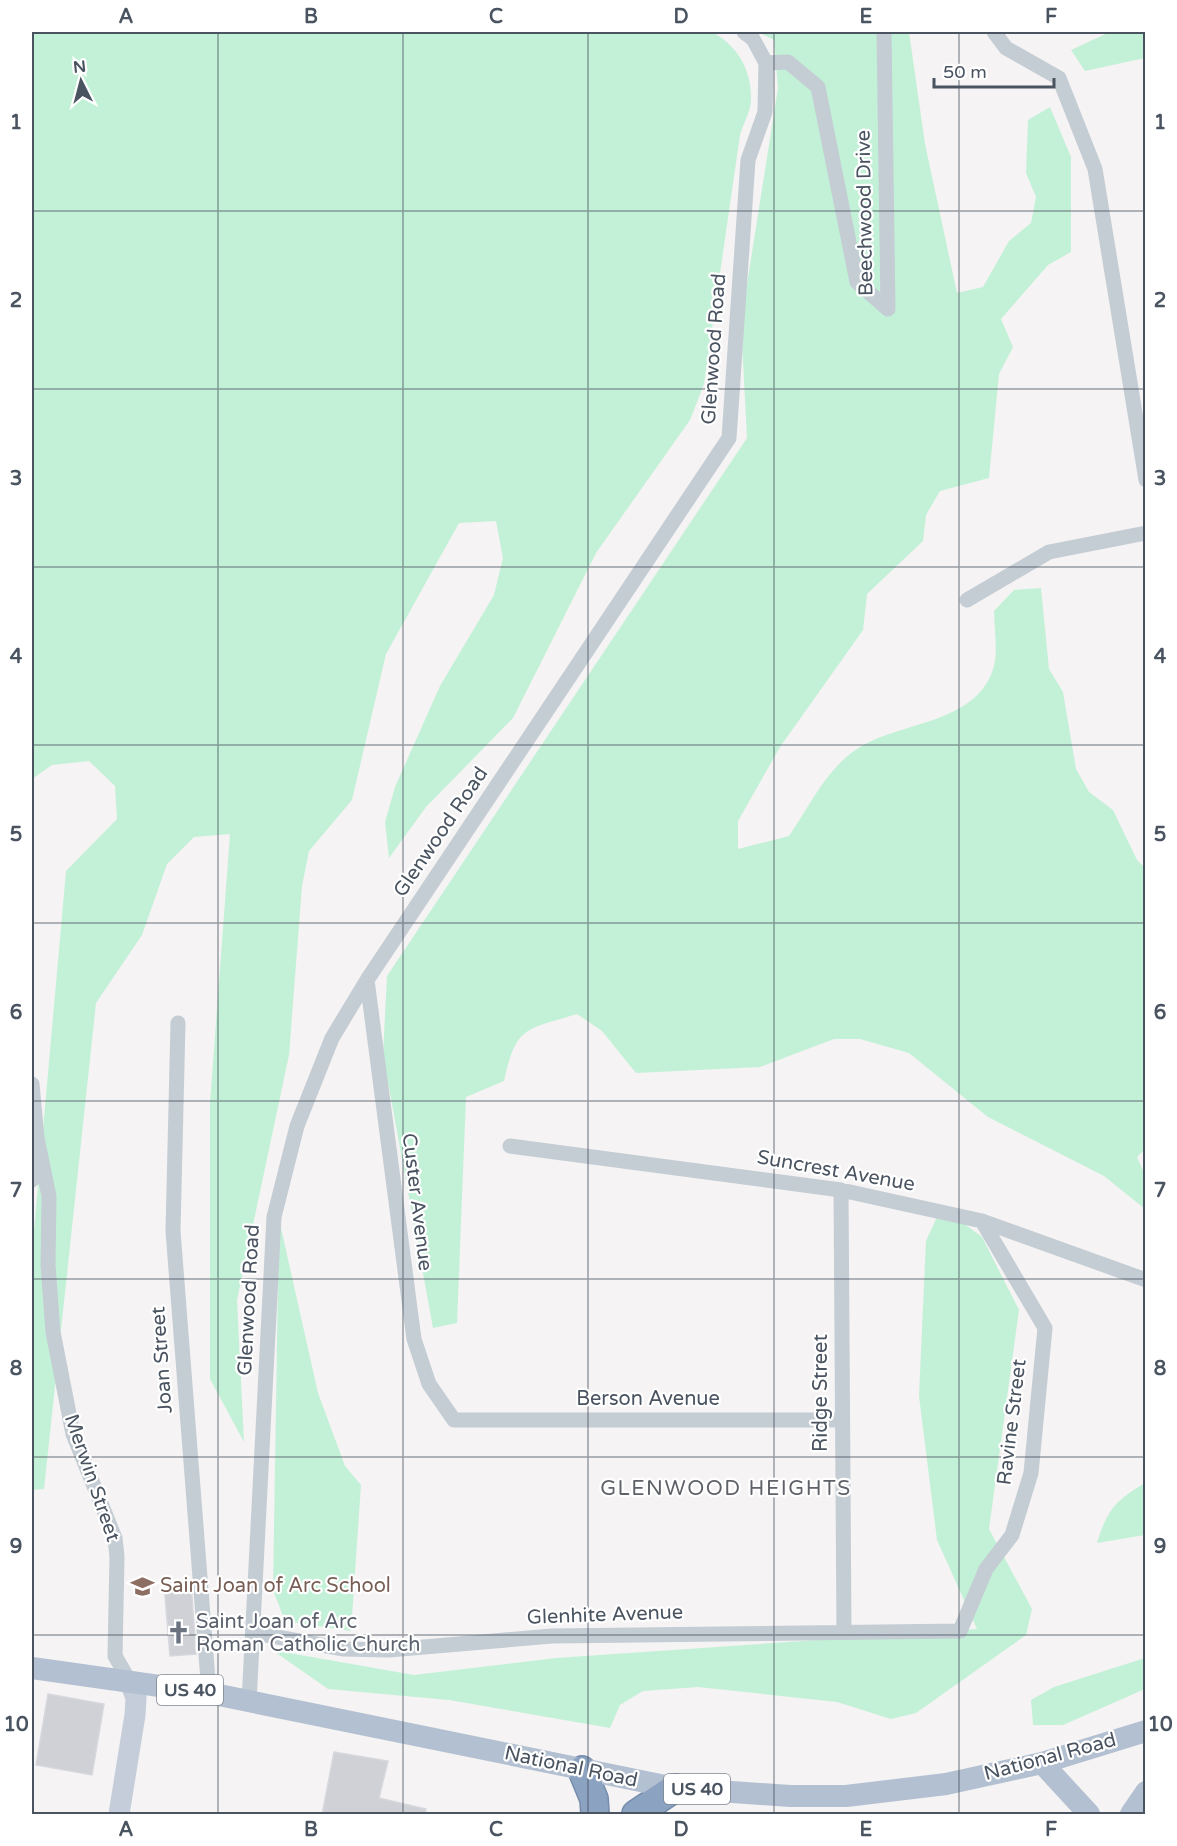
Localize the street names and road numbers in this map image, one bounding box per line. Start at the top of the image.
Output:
street label: Beechwood Drive [852,130,878,296]
street label: Glenwood Road [697,273,731,425]
street label: Glenwood Road [389,762,493,902]
street label: Custer Avenue [397,1132,437,1272]
street label: Suncrest Avenue [755,1145,917,1197]
street label: Glenwood Road [233,1224,265,1376]
street label: Joan Street [146,1305,178,1414]
street label: Ridge Street [809,1334,833,1452]
street label: Ravine Street [992,1357,1032,1486]
street label: Berson Avenue [576,1387,720,1411]
street label: Merwin Street [59,1411,125,1545]
street label: Glenhite Avenue [526,1600,684,1630]
road number: US 40 [157,1675,223,1705]
street label: National Road [981,1728,1119,1786]
street label: National Road [502,1741,640,1793]
road number: US 40 [664,1774,730,1804]

